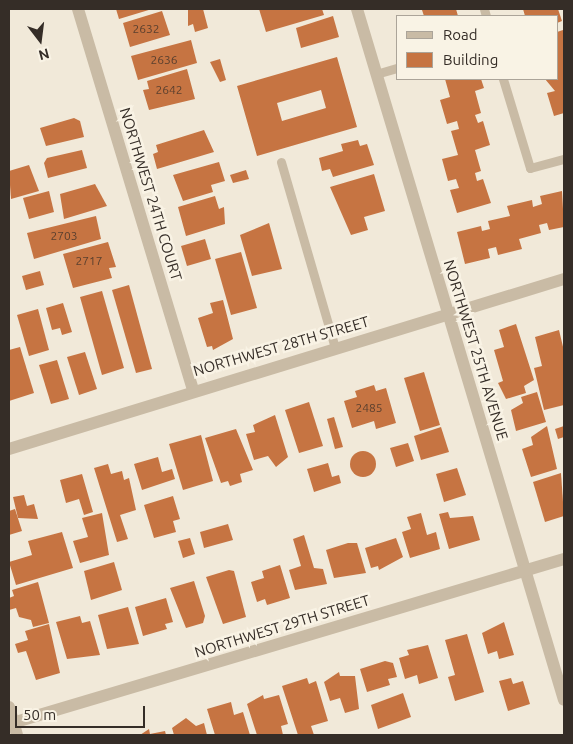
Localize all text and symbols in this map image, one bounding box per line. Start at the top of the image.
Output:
north arrow [15,15,65,65]
legend [396,15,558,80]
house number: 2632 [132,22,160,36]
text: Road [443,26,478,43]
text: N [37,45,51,64]
text: Building [443,51,498,68]
house number: 2636 [150,53,178,67]
house number: 2642 [155,83,183,97]
street label: NORTHWEST 24TH COURT [116,105,186,283]
house number: 2703 [50,229,78,243]
house number: 2717 [75,254,103,268]
street label: NORTHWEST 25TH AVENUE [440,258,512,442]
street label: NORTHWEST 28TH STREET [191,312,371,380]
house number: 2485 [355,401,383,415]
street label: NORTHWEST 29TH STREET [192,591,372,661]
scale bar [18,696,148,728]
text: 50 m [23,706,56,723]

